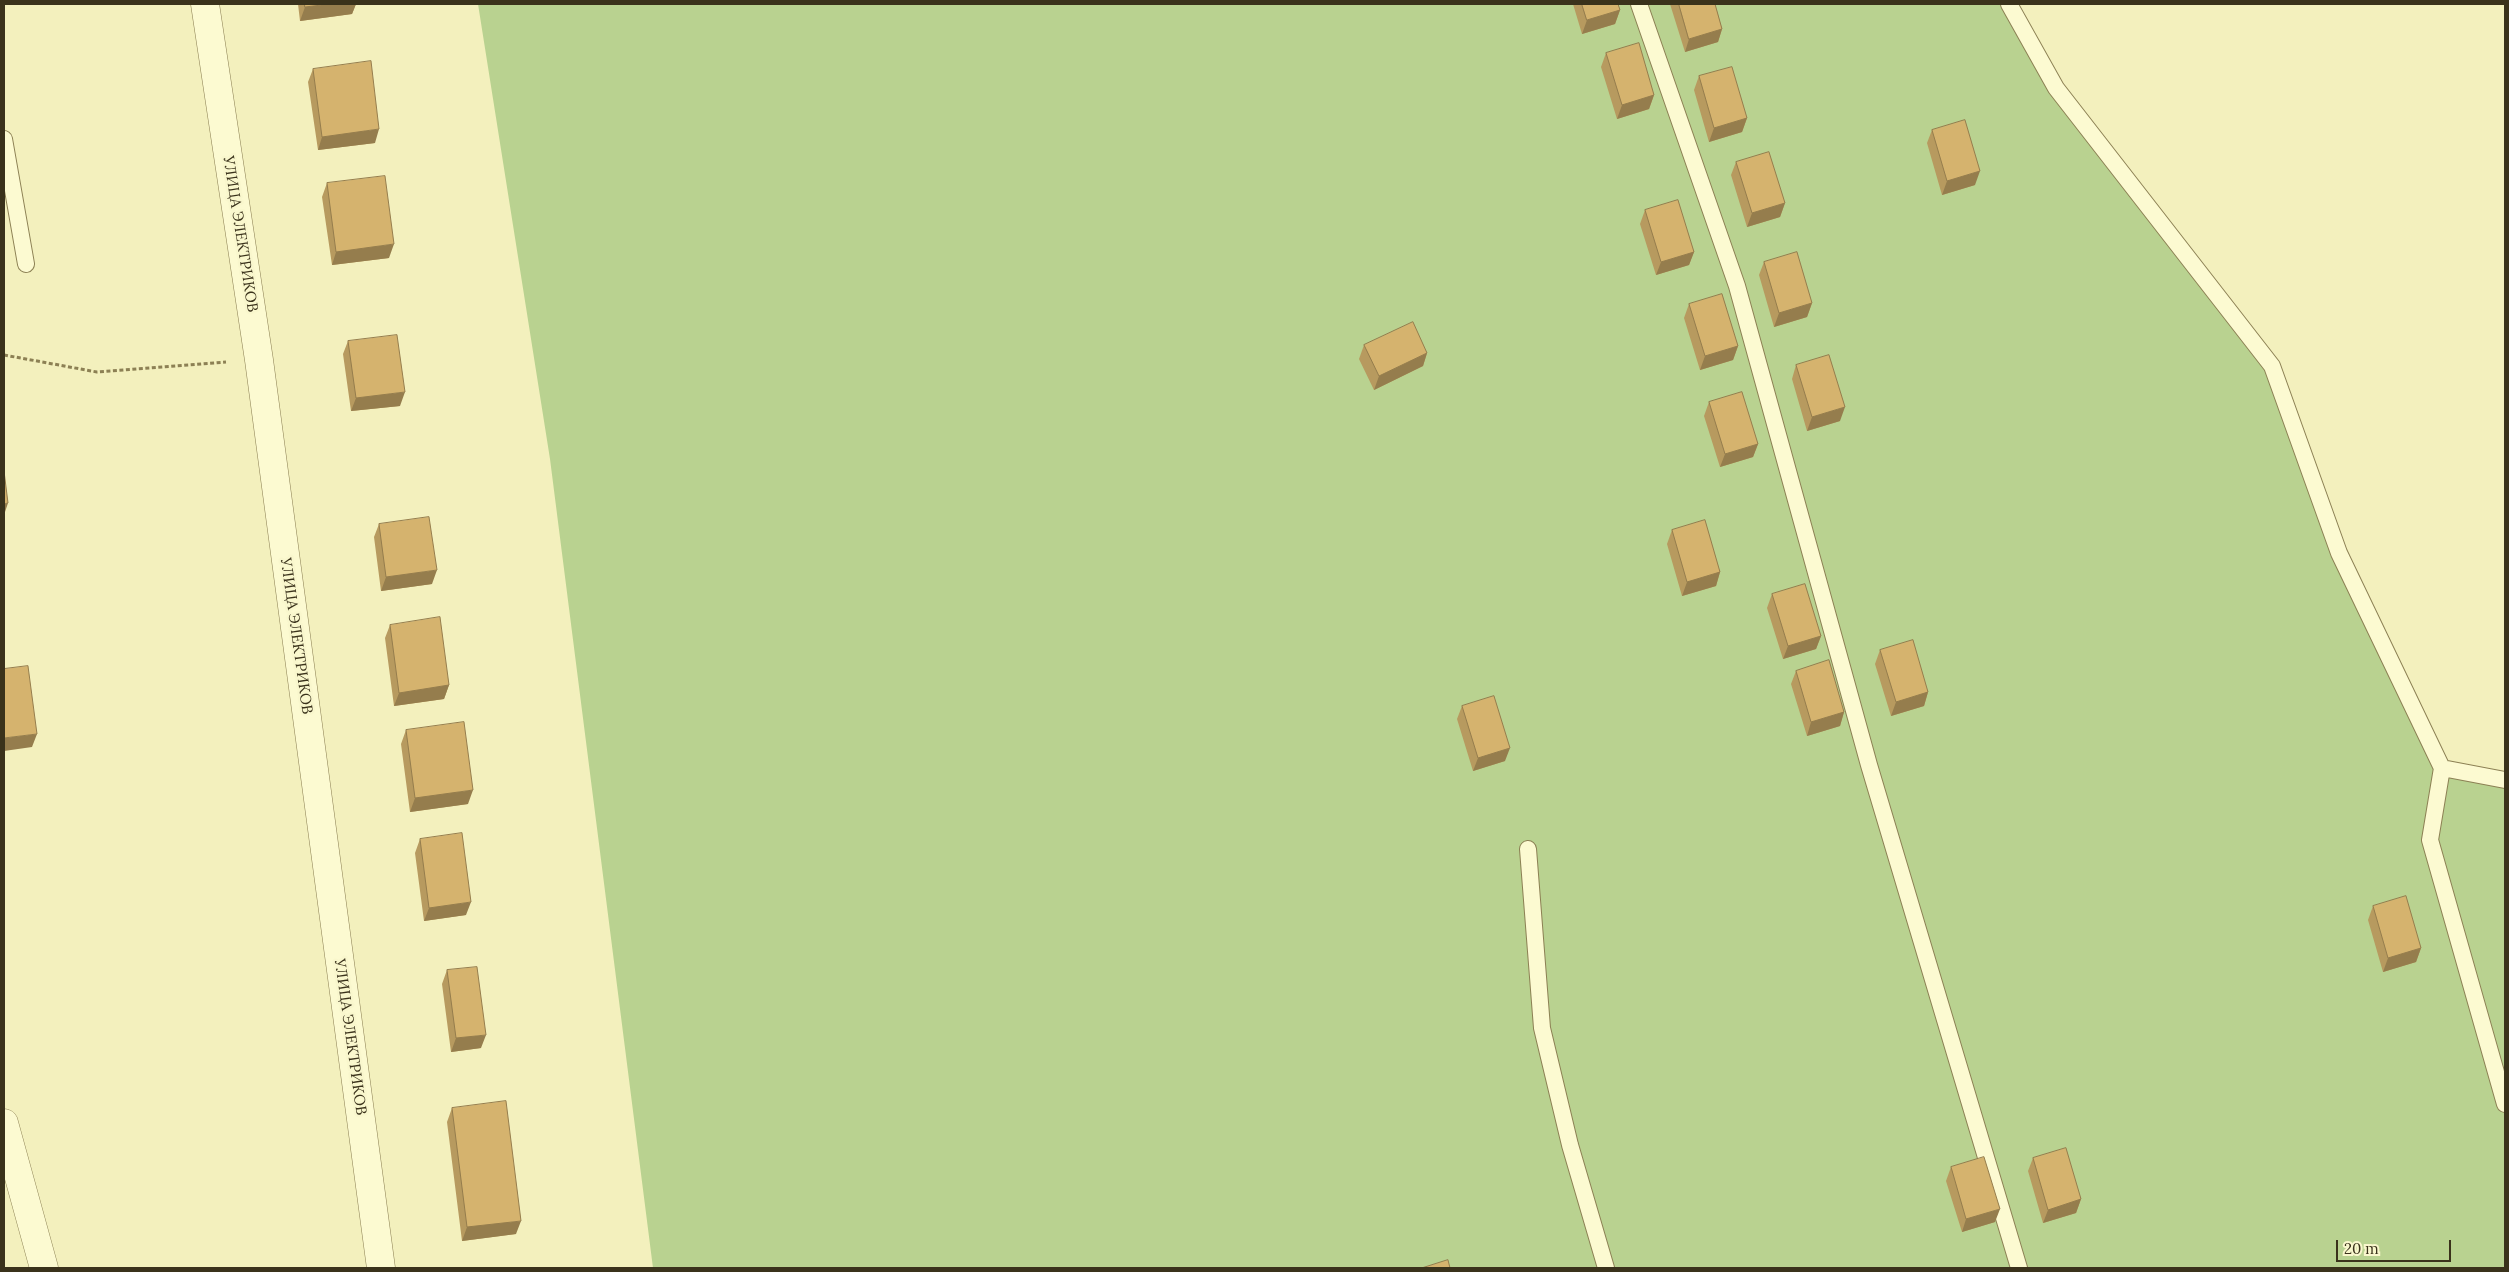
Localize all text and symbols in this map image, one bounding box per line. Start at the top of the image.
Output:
street label: УЛИЦА ЭЛЕКТРИКОВ [219,155,261,313]
street label: УЛИЦА ЭЛЕКТРИКОВ [276,557,316,715]
street label: УЛИЦА ЭЛЕКТРИКОВ [330,958,370,1116]
scale bar [2339,1230,2454,1262]
text: 20 m [2344,1239,2379,1258]

